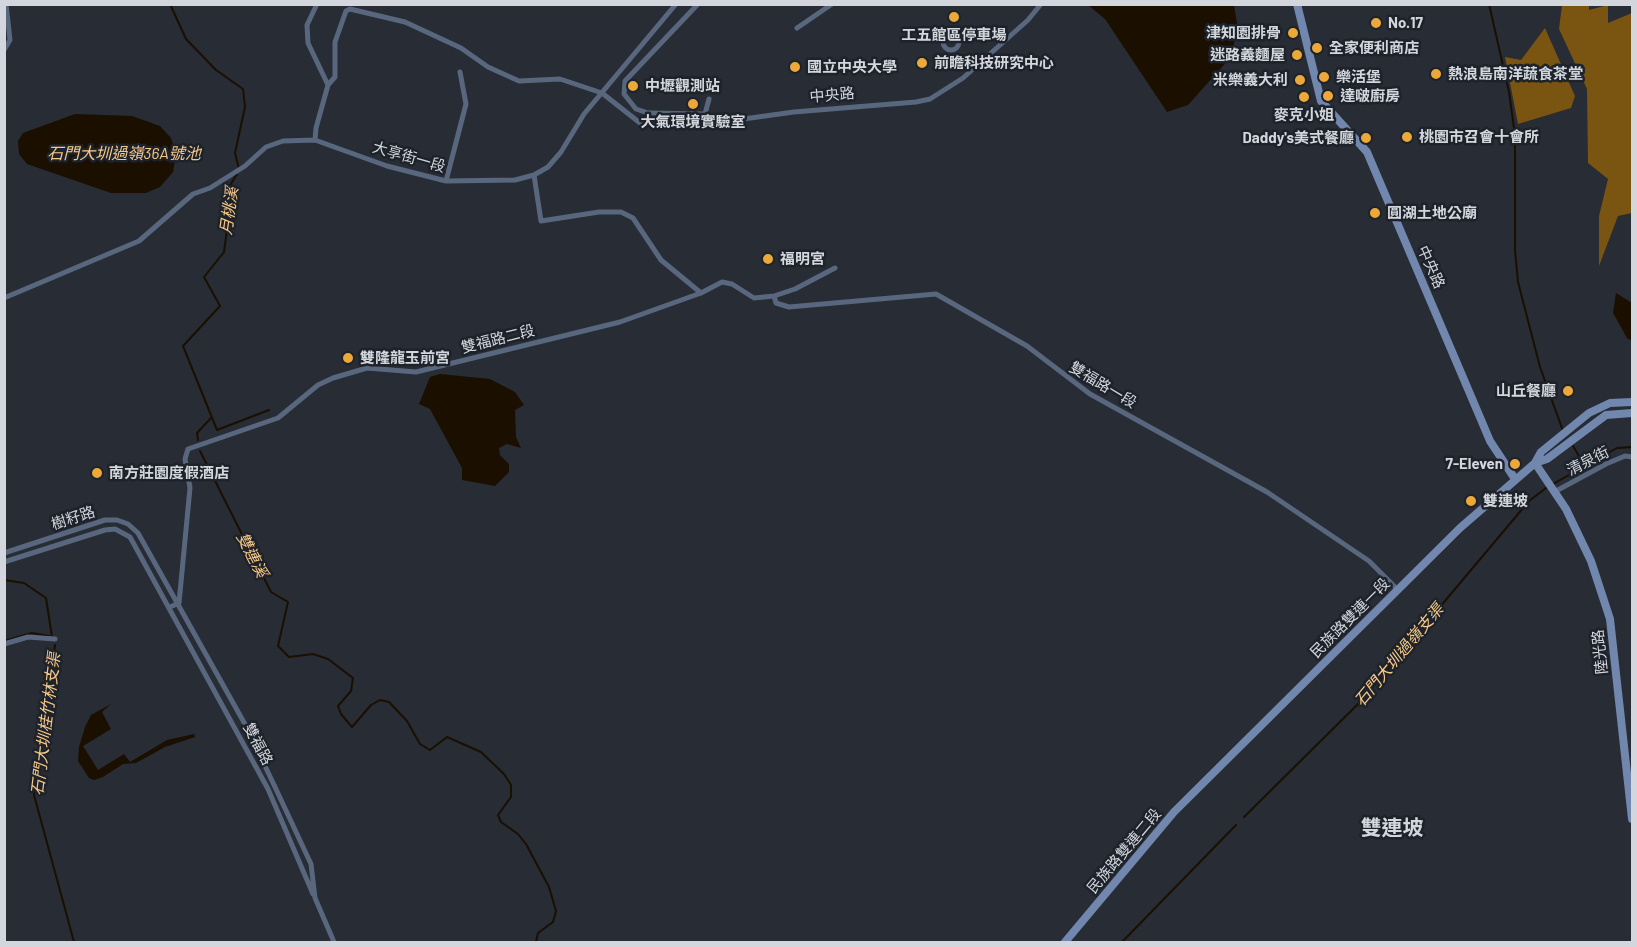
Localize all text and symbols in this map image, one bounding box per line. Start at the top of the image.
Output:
marker: 工五館區停車場 [947,10,961,24]
place label: No.17 [1388,14,1423,32]
marker: No.17 [1369,16,1383,30]
place label: 津知園排骨 [1206,24,1281,42]
place label: 工五館區停車場 [902,26,1006,44]
marker: 津知園排骨 [1286,26,1300,40]
place label: 全家便利商店 [1329,39,1419,57]
marker: 全家便利商店 [1310,41,1324,55]
place label: 迷路義麵屋 [1210,46,1285,64]
marker: 迷路義麵屋 [1290,48,1304,62]
place label: 前瞻科技研究中心 [934,54,1054,72]
marker: 前瞻科技研究中心 [915,56,929,70]
place label: 國立中央大學 [807,58,897,76]
marker: 國立中央大學 [788,60,802,74]
place label: 熱浪島南洋蔬食茶堂 [1448,65,1583,83]
marker: 熱浪島南洋蔬食茶堂 [1429,67,1443,81]
place label: 樂活堡 [1336,68,1381,86]
marker: 樂活堡 [1317,70,1331,84]
place label: 米樂義大利 [1213,71,1288,89]
marker: 米樂義大利 [1293,73,1307,87]
place label: 中壢觀測站 [645,77,720,95]
marker: 中壢觀測站 [626,79,640,93]
street label: 中央路 [809,84,855,106]
place label: 達啵廚房 [1340,87,1400,105]
marker: 達啵廚房 [1321,89,1335,103]
marker: 麥克小姐 [1297,90,1311,104]
marker: 大氣環境實驗室 [686,97,700,111]
place label: 麥克小姐 [1274,106,1334,124]
place label: 大氣環境實驗室 [641,113,745,131]
place label: 桃園市召會十會所 [1419,128,1539,146]
place label: Daddy's美式餐廳 [1243,129,1354,147]
marker: 桃園市召會十會所 [1400,130,1414,144]
marker: Daddy's美式餐廳 [1359,131,1373,145]
street label: 大享街一段 [370,138,448,176]
water label: 石門大圳過嶺36A號池 [47,144,201,164]
water label: 月桃溪 [216,186,242,236]
place label: 圓湖土地公廟 [1387,204,1477,222]
marker: 圓湖土地公廟 [1368,206,1382,220]
street label: 中央路 [1414,243,1448,291]
place label: 福明宮 [780,250,825,268]
marker: 福明宮 [761,252,775,266]
street label: 雙福路二段 [459,321,537,357]
place label: 雙隆龍玉前宮 [360,349,450,367]
marker: 雙隆龍玉前宮 [341,351,355,365]
street label: 雙福路一段 [1066,358,1140,412]
place label: 山丘餐廳 [1496,382,1556,400]
marker: 山丘餐廳 [1561,384,1575,398]
street label: 清泉街 [1564,443,1612,479]
place label: 7-Eleven [1446,455,1503,473]
marker: 7-Eleven [1508,457,1522,471]
place label: 南方莊園度假酒店 [109,464,229,482]
marker: 南方莊園度假酒店 [90,466,104,480]
place label: 雙連坡 [1483,492,1528,510]
marker: 雙連坡 [1464,494,1478,508]
street label: 樹籽路 [49,502,97,534]
water label: 雙連溪 [233,529,271,581]
street label: 民族路雙連一段 [1307,575,1393,661]
water label: 石門大圳過嶺支渠 [1351,600,1447,710]
street label: 陸光路 [1589,629,1611,675]
water label: 石門大圳桂竹林支渠 [28,651,64,797]
street label: 雙福路 [239,720,277,768]
street label: 民族路雙連二段 [1083,805,1165,897]
district label: 雙連坡 [1361,815,1423,841]

